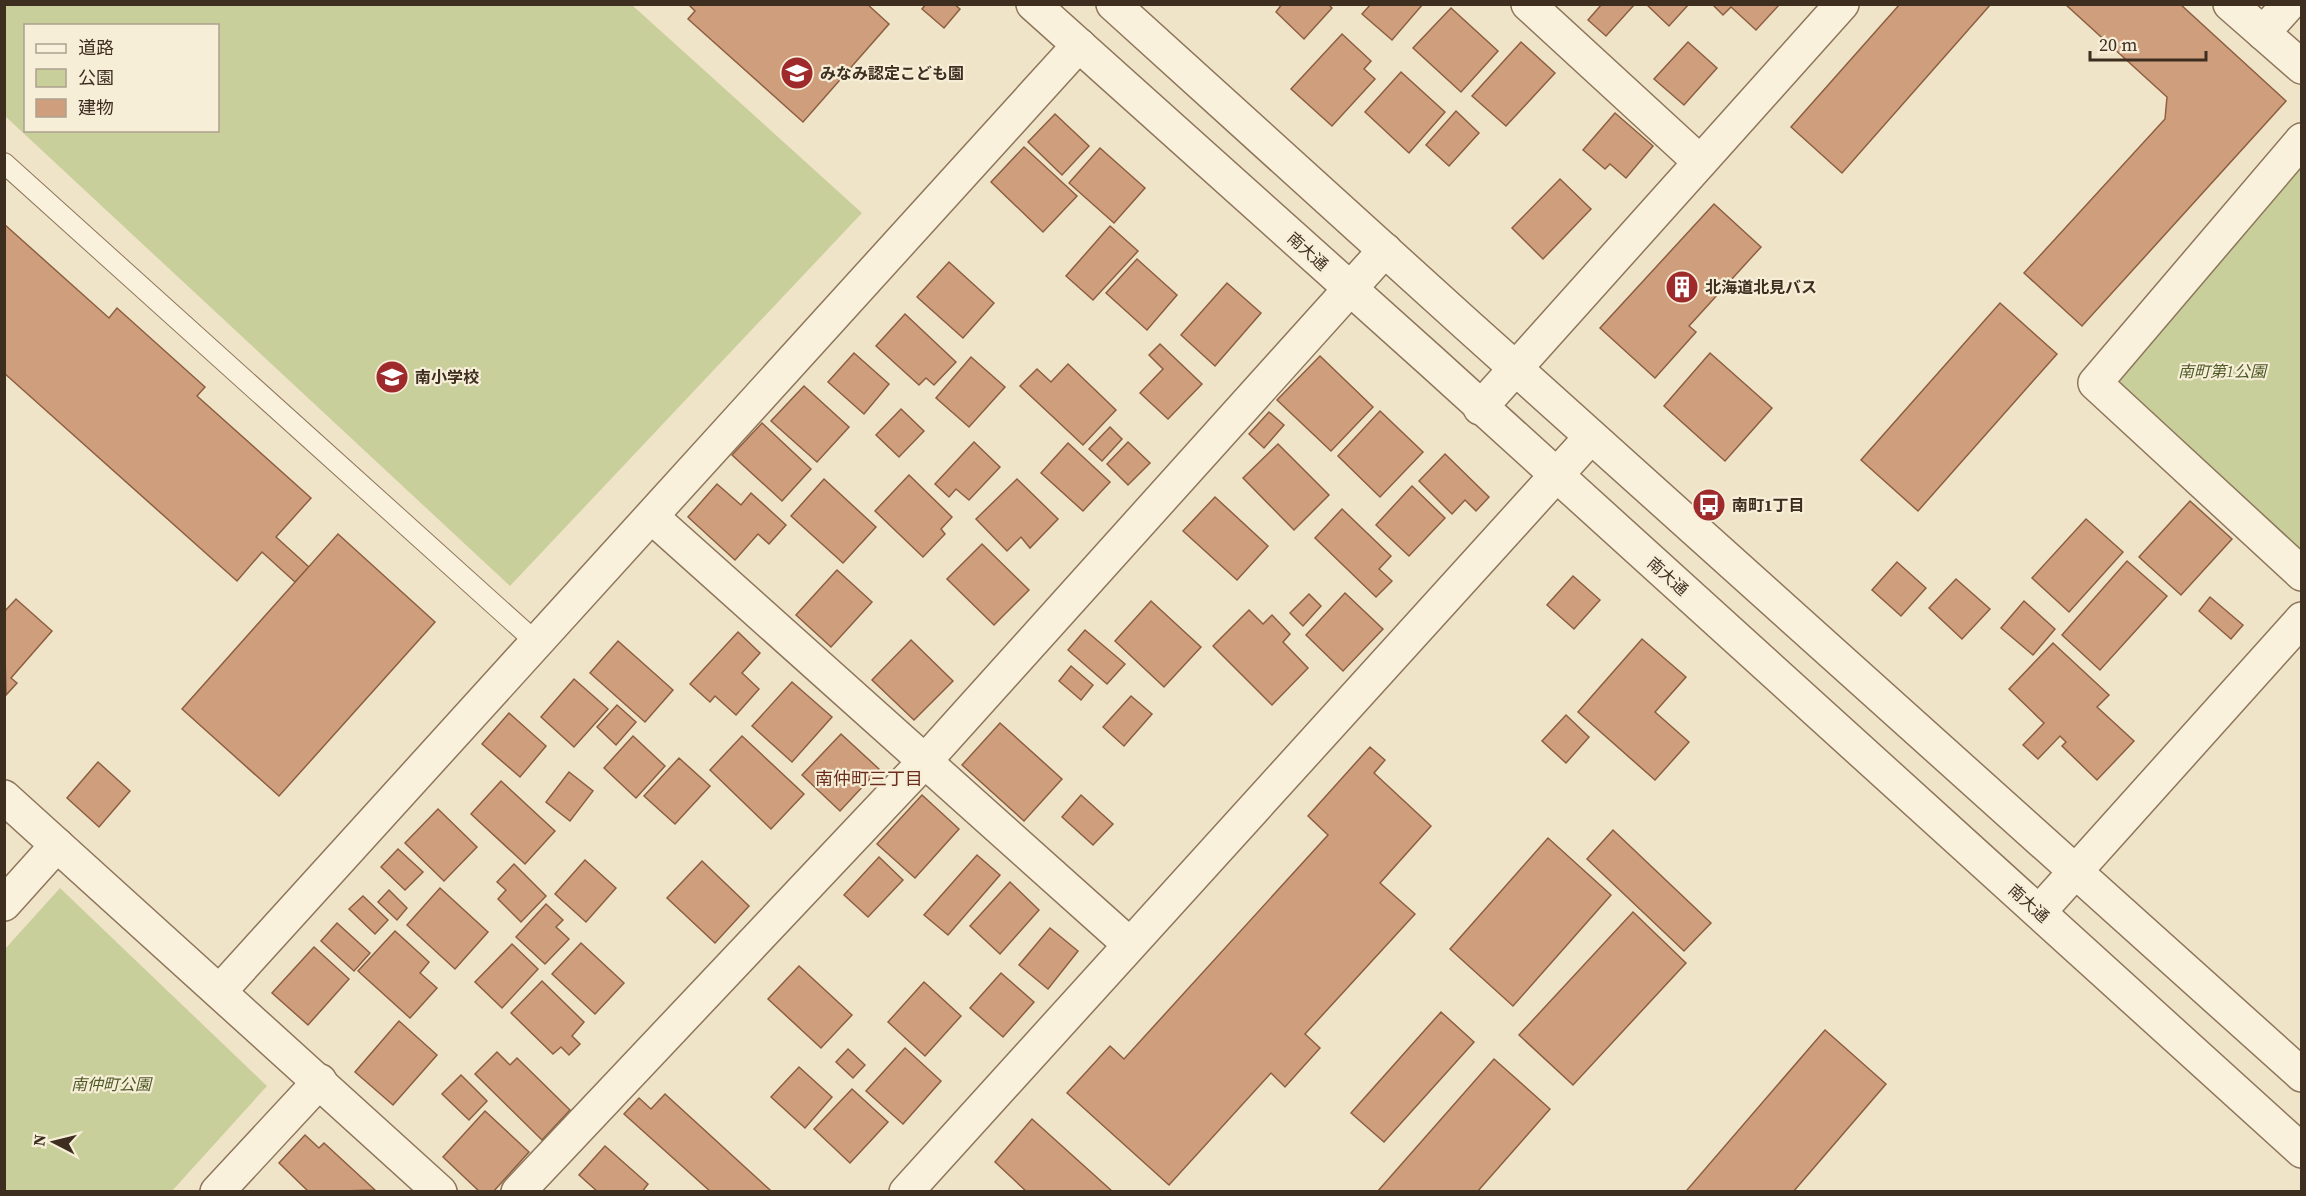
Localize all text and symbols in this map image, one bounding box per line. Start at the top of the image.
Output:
legend [24,24,219,132]
scale bar [2090,24,2206,62]
text: 20 m [2099,32,2137,57]
text: 道路 [78,35,114,60]
school or university icon: みなみ認定こども園 [779,55,815,91]
place label: みなみ認定こども園 [820,62,964,84]
text: 公園 [78,65,114,90]
text: 建物 [78,95,114,120]
street label: 南大通 [1283,227,1333,275]
building icon: 北海道北見バス [1664,269,1700,305]
place label: 北海道北見バス [1705,276,1817,298]
school or university icon: 南小学校 [374,359,410,395]
park label: 南町第1公園 [2178,360,2268,382]
place label: 南小学校 [415,366,479,388]
bus stop icon: 南町1丁目 [1691,487,1727,523]
place label: 南町1丁目 [1732,494,1805,516]
street label: 南大通 [1643,552,1693,600]
district label: 南仲町三丁目 [815,766,923,791]
street label: 南大通 [2004,879,2054,927]
park label: 南仲町公園 [71,1073,153,1095]
north arrow [24,1112,84,1172]
text: N [27,1133,51,1147]

